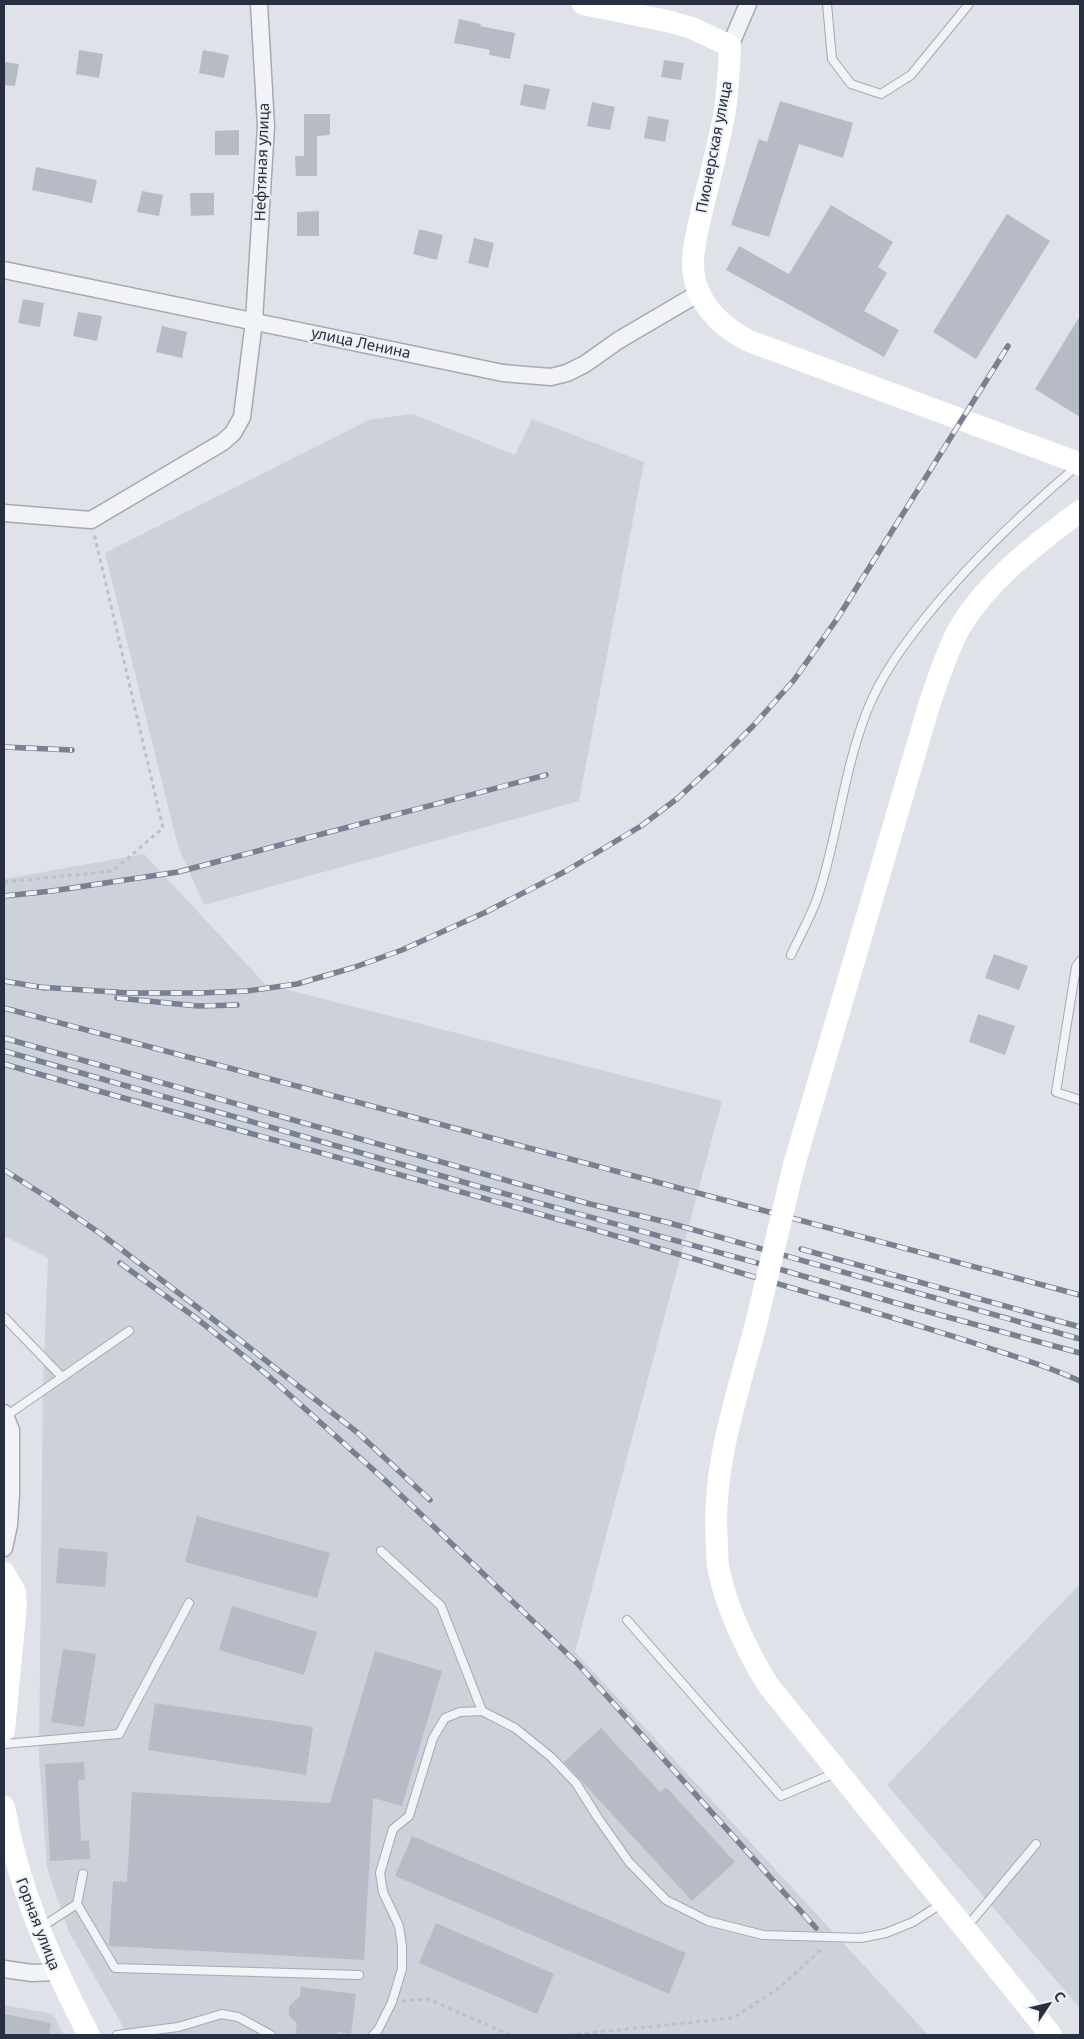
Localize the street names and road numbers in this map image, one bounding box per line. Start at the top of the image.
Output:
street label: Пионерская улица [690,79,736,215]
street label: Нефтяная улица [249,102,273,222]
street label: улица Ленина [310,322,413,362]
street label: Горная улица [12,1874,66,1973]

